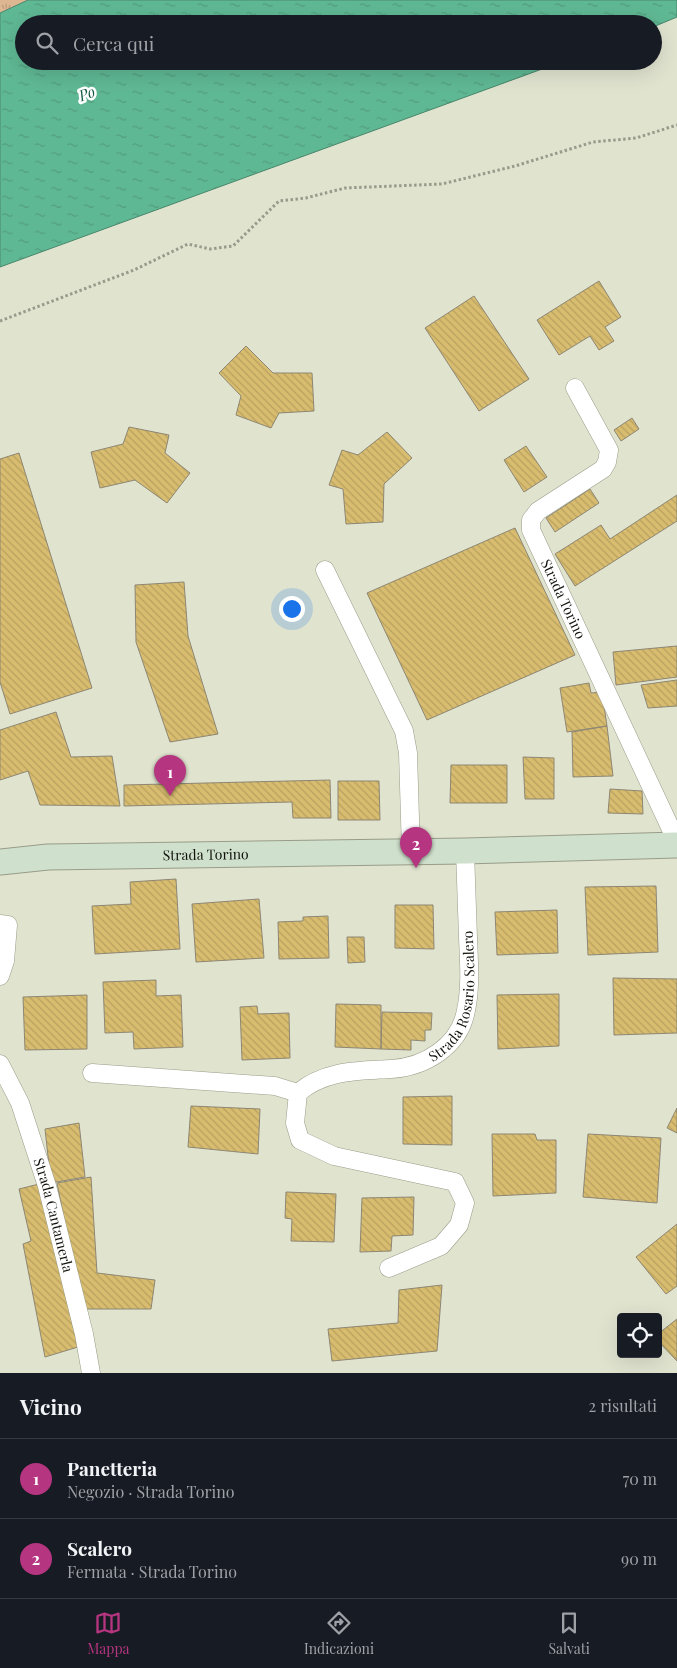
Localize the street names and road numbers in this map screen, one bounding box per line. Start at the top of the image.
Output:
street label: Strada Torino [537,556,591,642]
street label: Strada Torino [163,844,249,864]
street label: Strada Rosario Scalero [425,930,478,1066]
street label: Strada Cantamerla [29,1155,78,1274]

